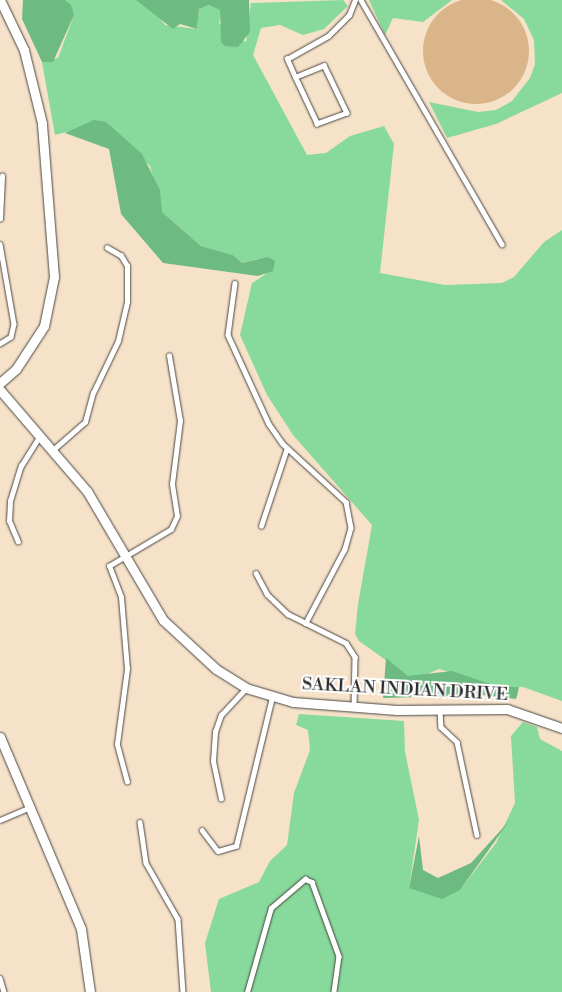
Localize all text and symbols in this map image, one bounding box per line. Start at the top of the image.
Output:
street label: SAKLAN INDIAN DRIVE [301,674,509,706]

